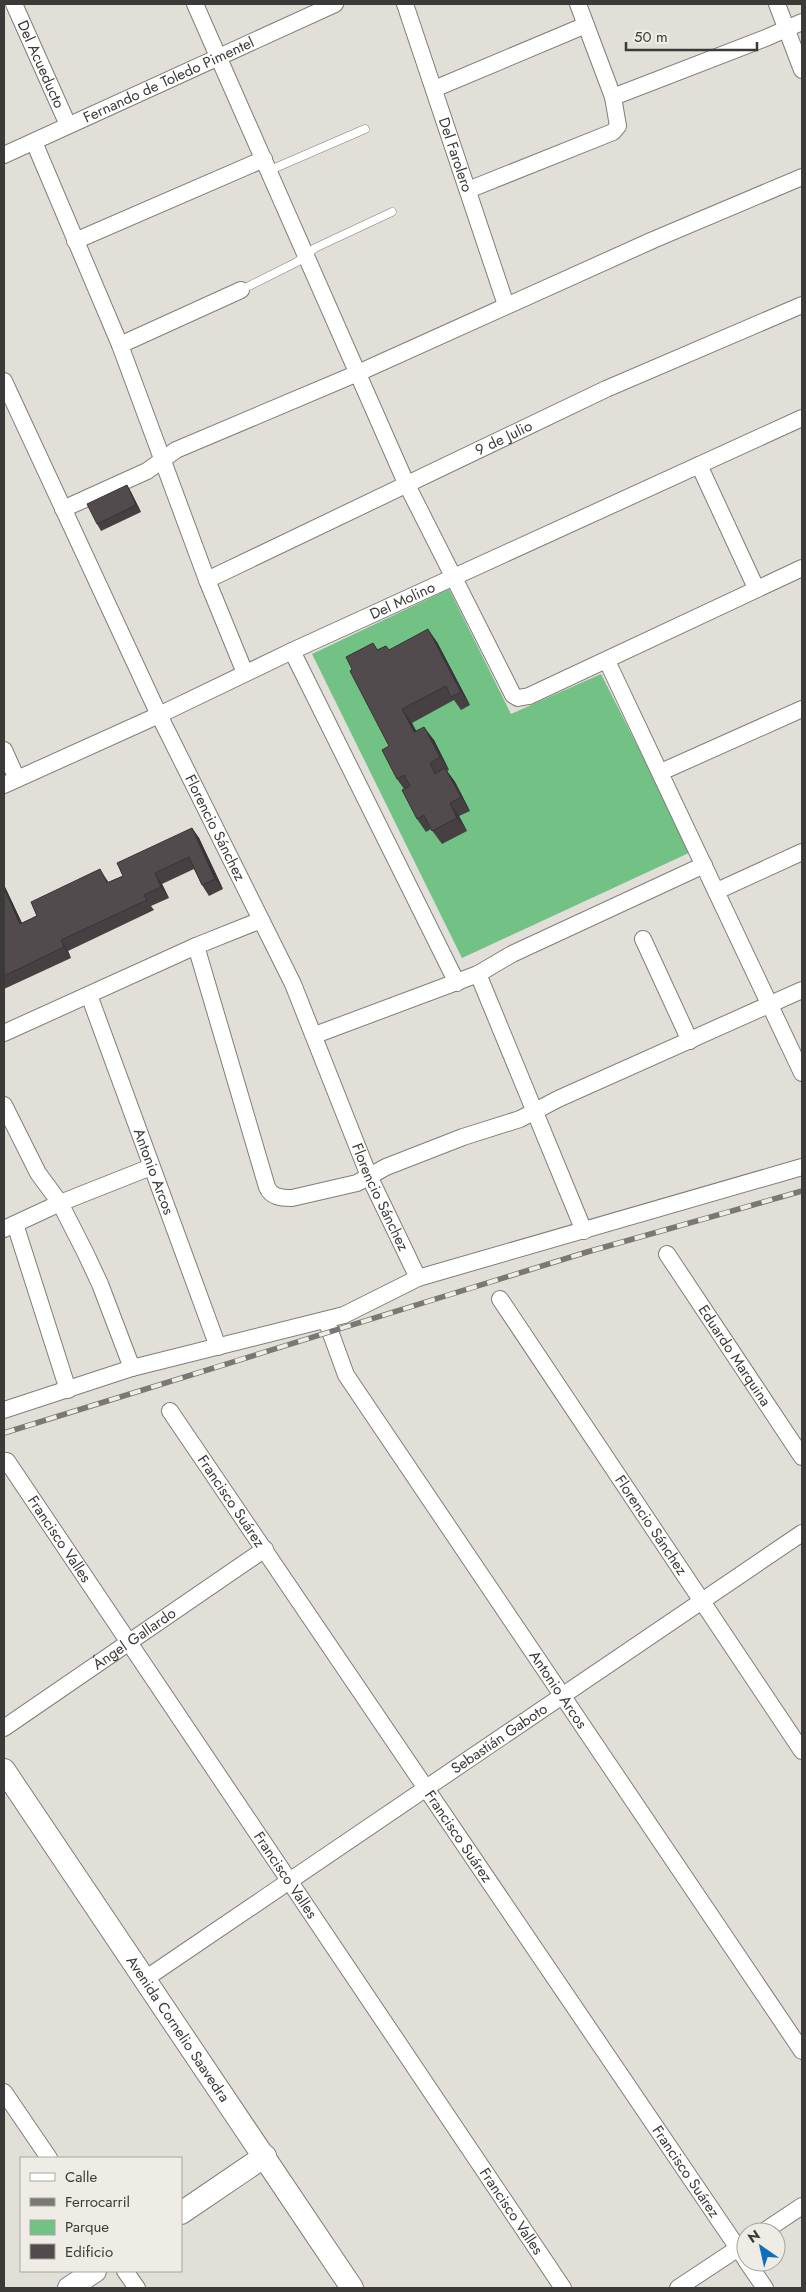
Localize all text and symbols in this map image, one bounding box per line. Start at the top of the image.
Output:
street label: Del Acueducto [12,17,70,112]
scale bar [626,20,757,52]
text: 50 m [634,26,668,48]
street label: Fernando de Toledo Pimentel [80,31,258,128]
street label: Del Farolero [433,114,478,195]
street label: 9 de Julio [471,415,536,461]
street label: Del Molino [366,576,439,625]
street label: Florencio Sánchez [179,771,251,885]
street label: Antonio Arcos [128,1125,180,1218]
street label: Florencio Sánchez [346,1140,414,1255]
street label: Eduardo Marquina [693,1300,776,1411]
street label: Francisco Suárez [192,1451,270,1552]
street label: Florencio Sánchez [610,1471,693,1580]
street label: Francisco Valles [22,1491,97,1587]
street label: Ángel Gallardo [88,1602,181,1675]
street label: Antonio Arcos [524,1646,593,1733]
street label: Sebastián Gaboto [446,1698,552,1779]
street label: Francisco Suárez [419,1786,498,1887]
street label: Francisco Valles [248,1827,323,1923]
street label: Avenida Cornelio Saavedra [121,1951,235,2107]
street label: Francisco Suárez [647,2121,725,2222]
legend [20,2157,182,2272]
street label: Francisco Valles [474,2163,549,2259]
text: Calle [65,2166,97,2188]
text: Ferrocarril [65,2191,130,2213]
text: Parque [65,2216,109,2238]
north arrow [736,2222,786,2272]
text: N [744,2225,764,2248]
text: Edificio [65,2241,113,2263]

